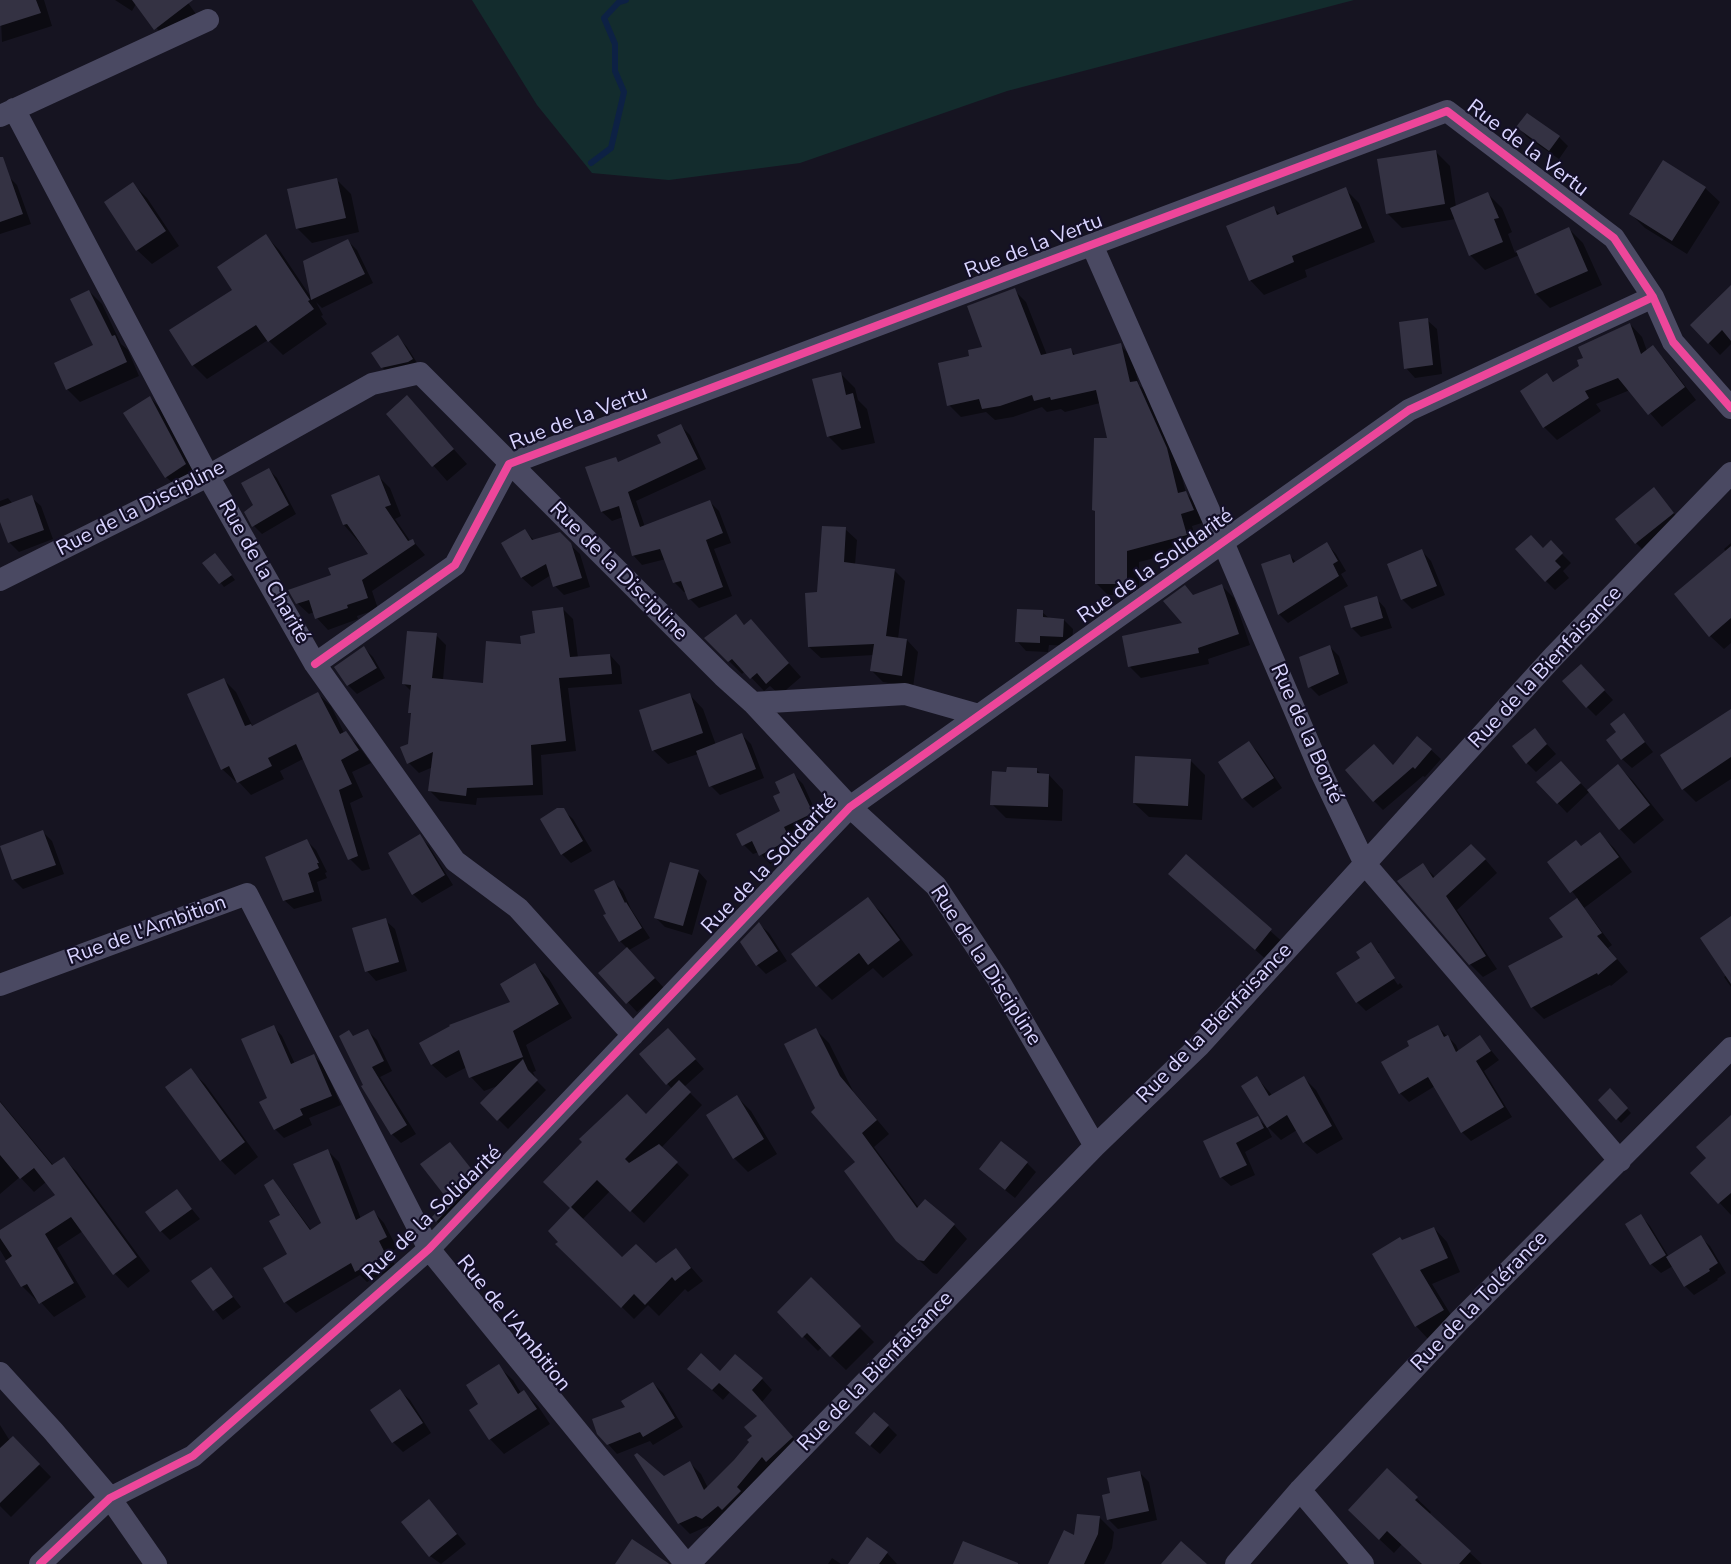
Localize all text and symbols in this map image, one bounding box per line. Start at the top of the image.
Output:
street label: Rue de la Vertu [1461,95,1593,203]
street label: Rue de la Vertu [962,209,1106,285]
street label: Rue de la Vertu [507,381,651,457]
street label: Rue de la Discipline [53,456,229,562]
street label: Rue de la Charité [212,496,314,648]
street label: Rue de la Discipline [543,497,693,647]
street label: Rue de la Solidarité [1073,504,1239,630]
street label: Rue de la Bienfaisance [1464,582,1628,754]
street label: Rue de la Bonté [1264,660,1348,808]
street label: Rue de la Solidarité [697,790,843,940]
street label: Rue de la Discipline [924,881,1046,1051]
street label: Rue de l'Ambition [64,891,230,971]
street label: Rue de la Bienfaisance [1132,939,1298,1109]
street label: Rue de la Solidarité [358,1141,508,1287]
street label: Rue de la Tolérance [1407,1227,1553,1377]
street label: Rue de l'Ambition [450,1251,576,1397]
street label: Rue de la Bienfaisance [793,1287,959,1457]

